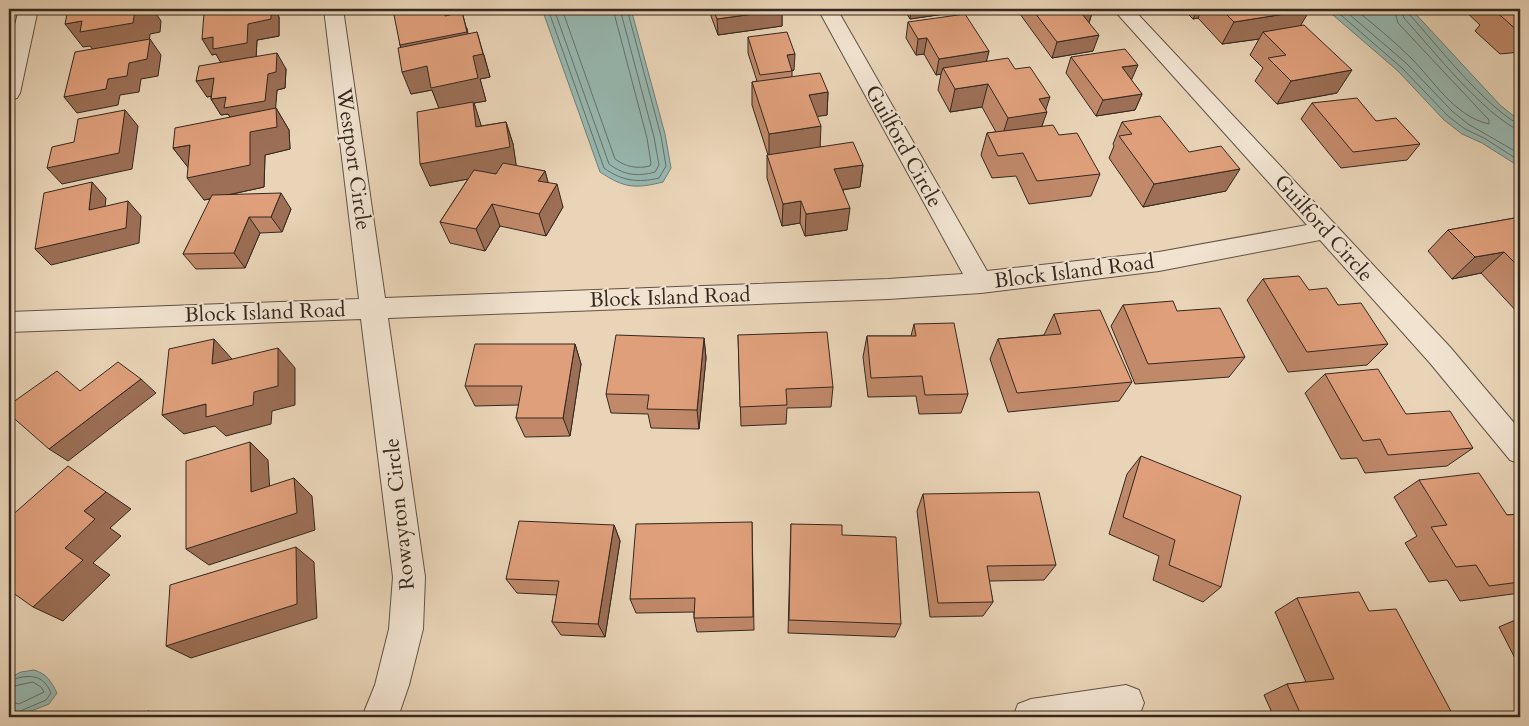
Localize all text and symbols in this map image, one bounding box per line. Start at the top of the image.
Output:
street label: Guilford Circle [858,80,949,213]
street label: Westport Circle [329,85,378,232]
street label: Guilford Circle [1267,168,1380,288]
street label: Block Island Road [992,247,1156,296]
street label: Block Island Road [589,280,751,315]
street label: Block Island Road [184,295,346,330]
street label: Rowayton Circle [377,437,422,591]

